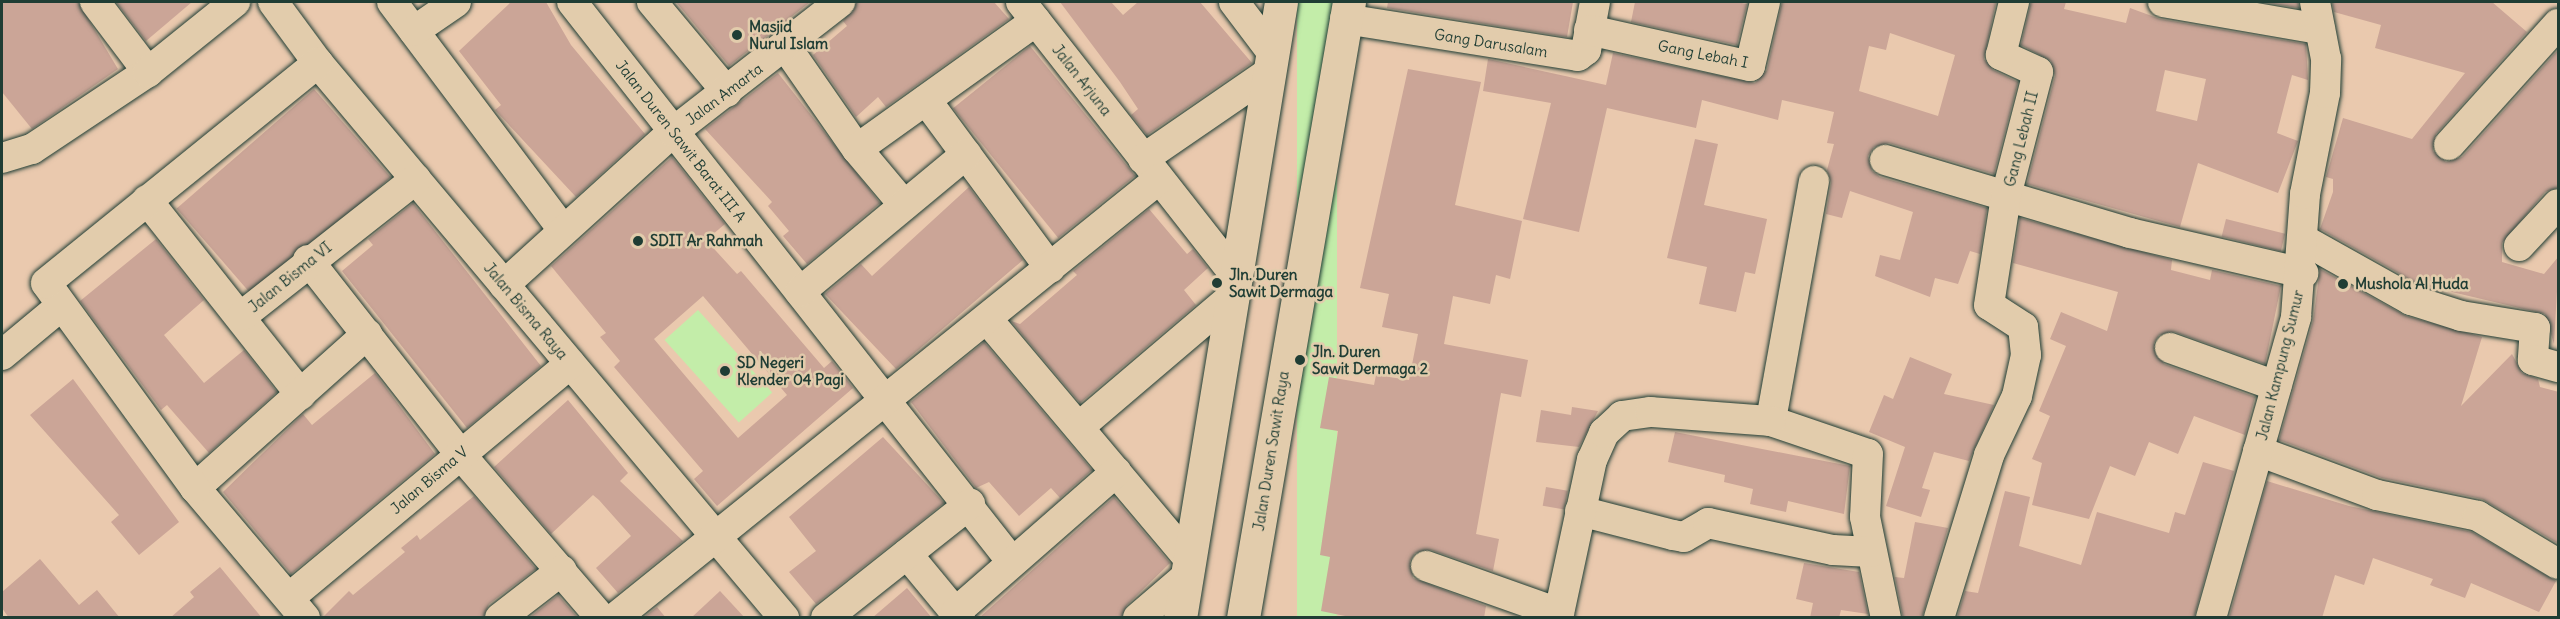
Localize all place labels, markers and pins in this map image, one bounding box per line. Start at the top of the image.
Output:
place label: Masjid Nurul Islam [749,17,828,52]
marker: Masjid Nurul Islam [730,28,744,42]
place label: SDIT Ar Rahmah [650,232,763,250]
marker: SDIT Ar Rahmah [631,234,645,248]
place label: Jln. Duren Sawit Dermaga [1229,265,1333,300]
place label: Mushola Al Huda [2355,275,2469,293]
marker: Jln. Duren Sawit Dermaga [1210,276,1224,290]
marker: Mushola Al Huda [2336,277,2350,291]
place label: Jln. Duren Sawit Dermaga 2 [1312,342,1428,377]
place label: SD Negeri Klender 04 Pagi [737,353,844,388]
marker: Jln. Duren Sawit Dermaga 2 [1293,353,1307,367]
marker: SD Negeri Klender 04 Pagi [718,364,732,378]

